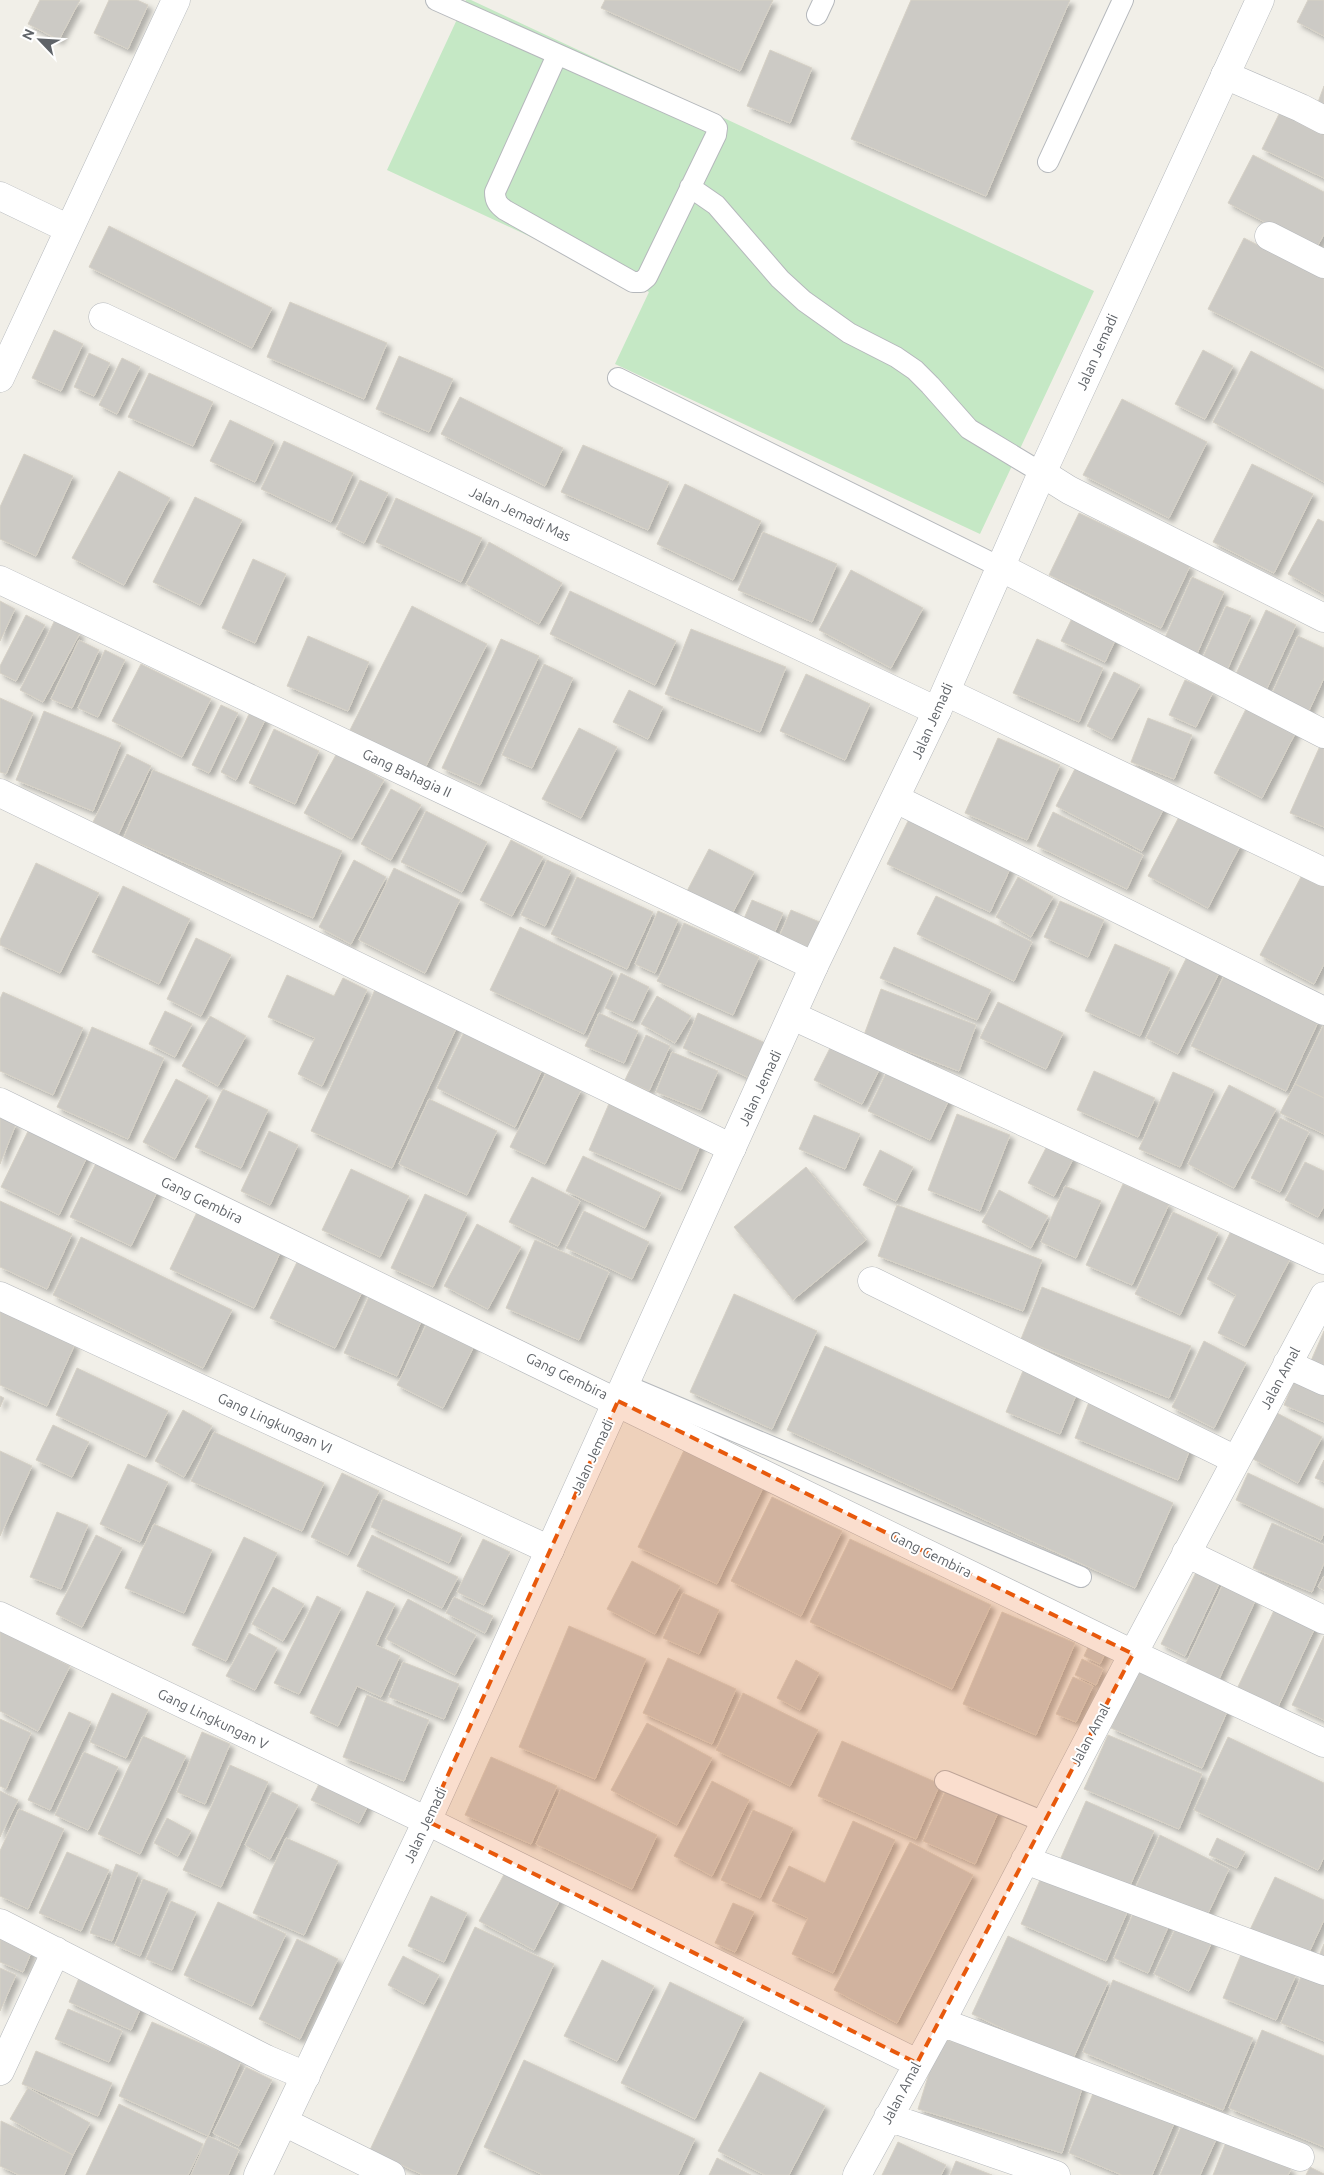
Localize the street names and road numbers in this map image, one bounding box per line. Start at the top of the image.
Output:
street label: Jalan Jemadi [1073,311,1121,393]
street label: Jalan Jemadi Mas [467,483,573,545]
street label: Jalan Jemadi [908,680,956,762]
street label: Gang Bahagia II [360,745,454,801]
street label: Jalan Jemadi [735,1048,785,1128]
street label: Gang Gembira [159,1173,245,1227]
street label: Jalan Amal [1257,1344,1303,1412]
street label: Gang Gembira [524,1349,610,1403]
street label: Gang Lingkungan VI [215,1389,335,1457]
street label: Jalan Jemadi [567,1417,617,1497]
street label: Gang Gembira [888,1527,974,1581]
street label: Gang Lingkungan V [155,1685,271,1753]
street label: Jalan Amal [1067,1701,1113,1769]
street label: Jalan Jemadi [400,1785,450,1865]
street label: Jalan Amal [878,2059,924,2127]

